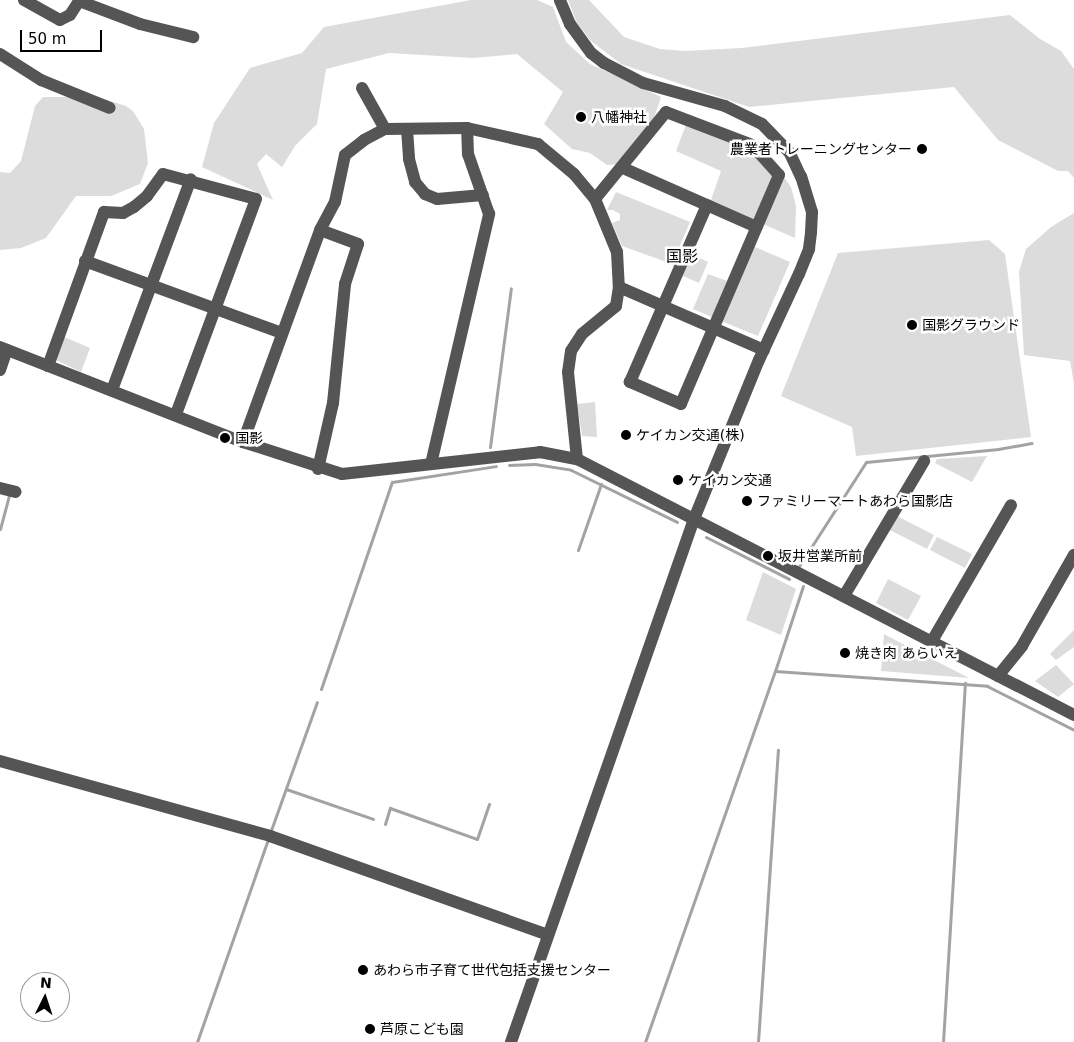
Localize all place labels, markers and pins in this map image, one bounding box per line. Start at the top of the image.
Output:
place label: 八幡神社 [591,109,647,125]
marker: 八幡神社 [575,111,587,123]
place label: 農業者トレーニングセンター [730,141,912,157]
marker: 農業者トレーニングセンター [916,143,928,155]
place label: 国影グラウンド [922,317,1020,333]
marker: 国影グラウンド [906,319,918,331]
place label: ケイカン交通(株) [636,427,745,443]
marker: ケイカン交通(株) [620,429,632,441]
place label: 国影 [235,430,263,446]
marker: 国影 [219,432,231,444]
place label: ケイカン交通 [688,472,772,488]
marker: ケイカン交通 [672,474,684,486]
place label: ファミリーマートあわら国影店 [757,493,953,509]
marker: ファミリーマートあわら国影店 [741,495,753,507]
place label: 坂井営業所前 [778,548,862,564]
marker: 坂井営業所前 [762,550,774,562]
place label: 焼き肉 あらいえ [855,645,957,661]
marker: 焼き肉 あらいえ [839,647,851,659]
place label: あわら市子育て世代包括支援センター [373,962,611,978]
marker: あわら市子育て世代包括支援センター [357,964,369,976]
place label: 芦原こども園 [380,1021,464,1037]
marker: 芦原こども園 [364,1023,376,1035]

